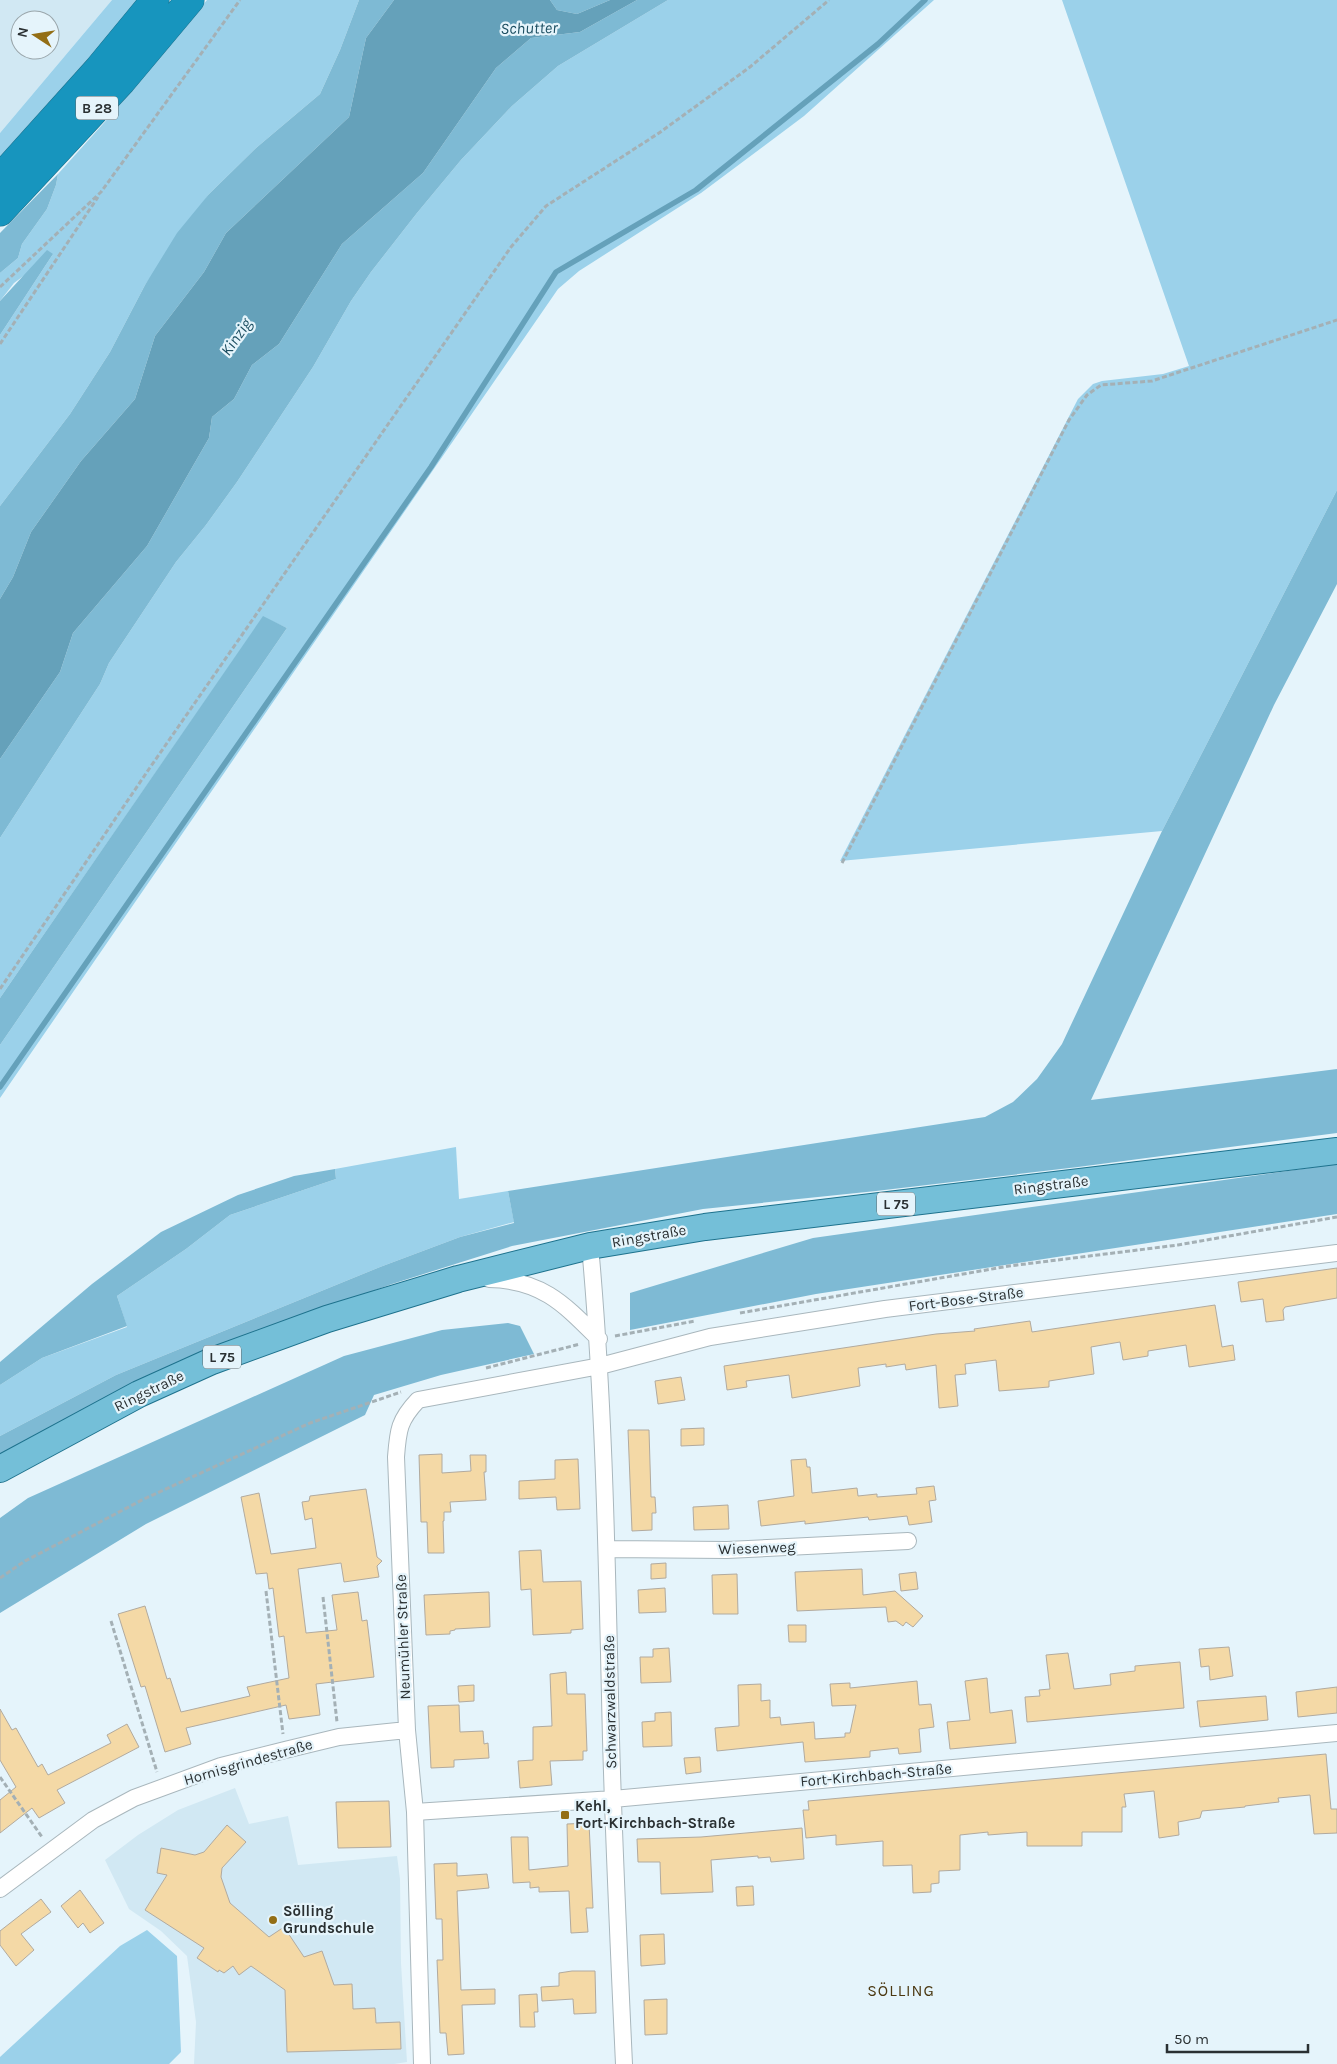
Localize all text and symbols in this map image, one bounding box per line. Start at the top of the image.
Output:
north arrow [10,10,60,60]
water label: Schutter [500,18,558,38]
text: N [13,26,32,39]
road number: B 28 [76,96,118,120]
water label: Kinzig [216,314,256,359]
street label: Ringstraße [1013,1171,1089,1199]
road number: L 75 [877,1192,915,1216]
street label: Ringstraße [610,1221,688,1251]
street label: Fort-Bose-Straße [908,1283,1024,1315]
road number: L 75 [203,1345,241,1368]
street label: Ringstraße [111,1366,187,1416]
street label: Wiesenweg [718,1538,796,1558]
street label: Neumühler Straße [392,1574,414,1700]
street label: Schwarzwaldstraße [600,1635,620,1769]
street label: Hornisgrindestraße [182,1735,314,1789]
street label: Fort-Kirchbach-Straße [799,1759,953,1791]
place label: Kehl, Fort-Kirchbach-Straße [575,1797,735,1832]
marker: Kehl, Fort-Kirchbach-Straße [559,1809,571,1821]
place label: Sölling Grundschule [283,1902,374,1937]
marker: Sölling Grundschule [267,1914,279,1926]
district label: SÖLLING [867,1981,935,2000]
scale bar [1167,2022,1308,2054]
text: 50 m [1174,2030,1209,2048]

